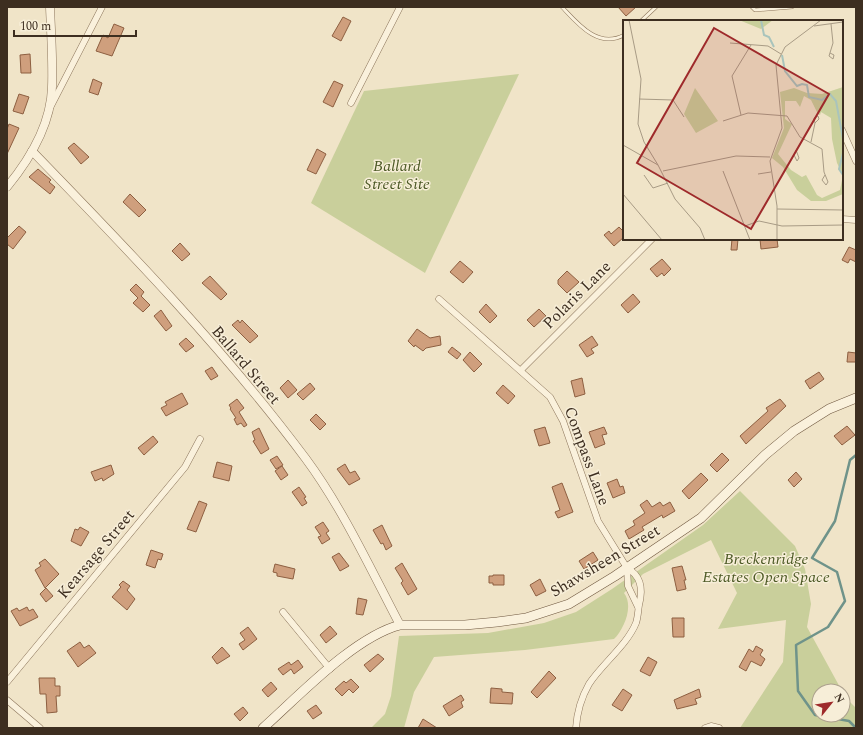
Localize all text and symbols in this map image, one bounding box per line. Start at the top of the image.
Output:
scale bar [14,12,136,38]
text: 100 m [20,17,51,36]
inset map [623,20,843,240]
park label: Ballard Street Site [364,154,430,196]
street label: Polaris Lane [537,255,617,335]
street label: Ballard Street [206,320,287,410]
street label: Compass Lane [558,403,616,509]
street label: Kearsage Street [51,504,141,604]
street label: Shawsheen Street [545,518,665,603]
park label: Breckenridge Estates Open Space [702,547,830,589]
north arrow [811,683,851,723]
text: N [830,690,849,706]

